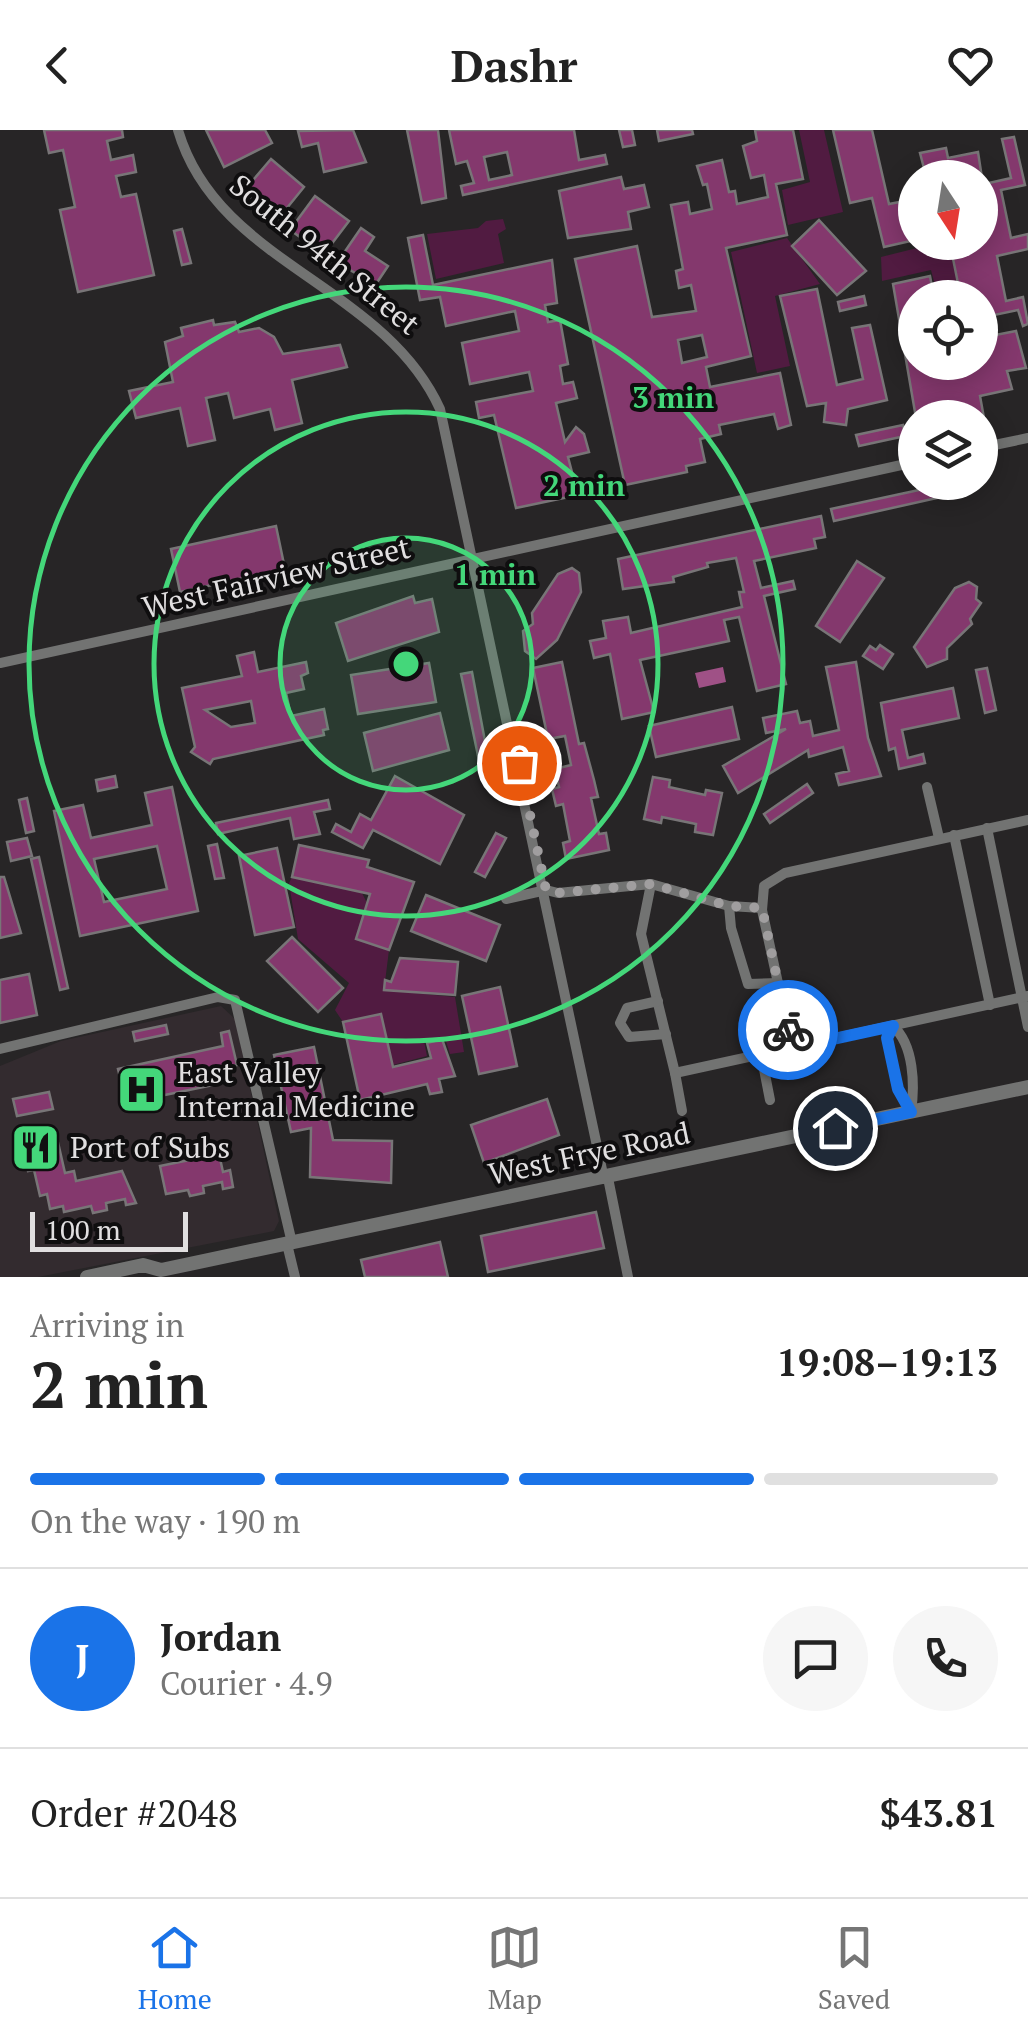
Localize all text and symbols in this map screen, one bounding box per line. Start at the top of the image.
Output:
text: Dashr [451,35,577,95]
icon: back [30,38,85,93]
icon: heart [943,38,998,93]
north arrow [898,160,998,260]
map controls [898,160,998,500]
street label: South 94th Street [221,165,429,343]
button: locate [898,280,998,380]
text: 3 min [632,377,714,417]
button: layers [898,400,998,500]
text: 2 min [543,465,625,505]
street label: West Fairview Street [138,527,414,627]
text: 1 min [454,554,536,594]
centre of rings [388,646,424,682]
pin [477,721,562,806]
icon: bag [492,736,547,791]
courier [738,980,838,1080]
icon: bike [761,1003,816,1058]
place label: East Valley Internal Medicine [177,1052,415,1126]
hospital icon: East Valley Internal Medicine [116,1063,168,1115]
pin [793,1086,878,1171]
icon: home [808,1101,863,1156]
street label: West Frye Road [485,1112,693,1194]
restaurant icon: Port of Subs [9,1121,61,1173]
place label: Port of Subs [70,1127,230,1167]
scale bar [30,1207,188,1252]
text: 100 m [45,1211,121,1248]
text: Arriving in [30,1304,184,1346]
text: 19:08–19:13 [776,1337,998,1387]
text: 2 min [30,1340,208,1427]
text: On the way · 190 m [30,1500,300,1542]
button: chat [763,1606,868,1711]
button: phone [893,1606,998,1711]
text: Jordan [160,1612,281,1662]
text: J [76,1633,89,1683]
text: Courier · 4.9 [160,1662,332,1704]
text: Order #2048 [30,1788,238,1838]
text: $43.81 [879,1788,998,1838]
tab: Home [138,1920,212,2017]
tab: Map [487,1920,542,2017]
tab: Saved [818,1920,890,2017]

